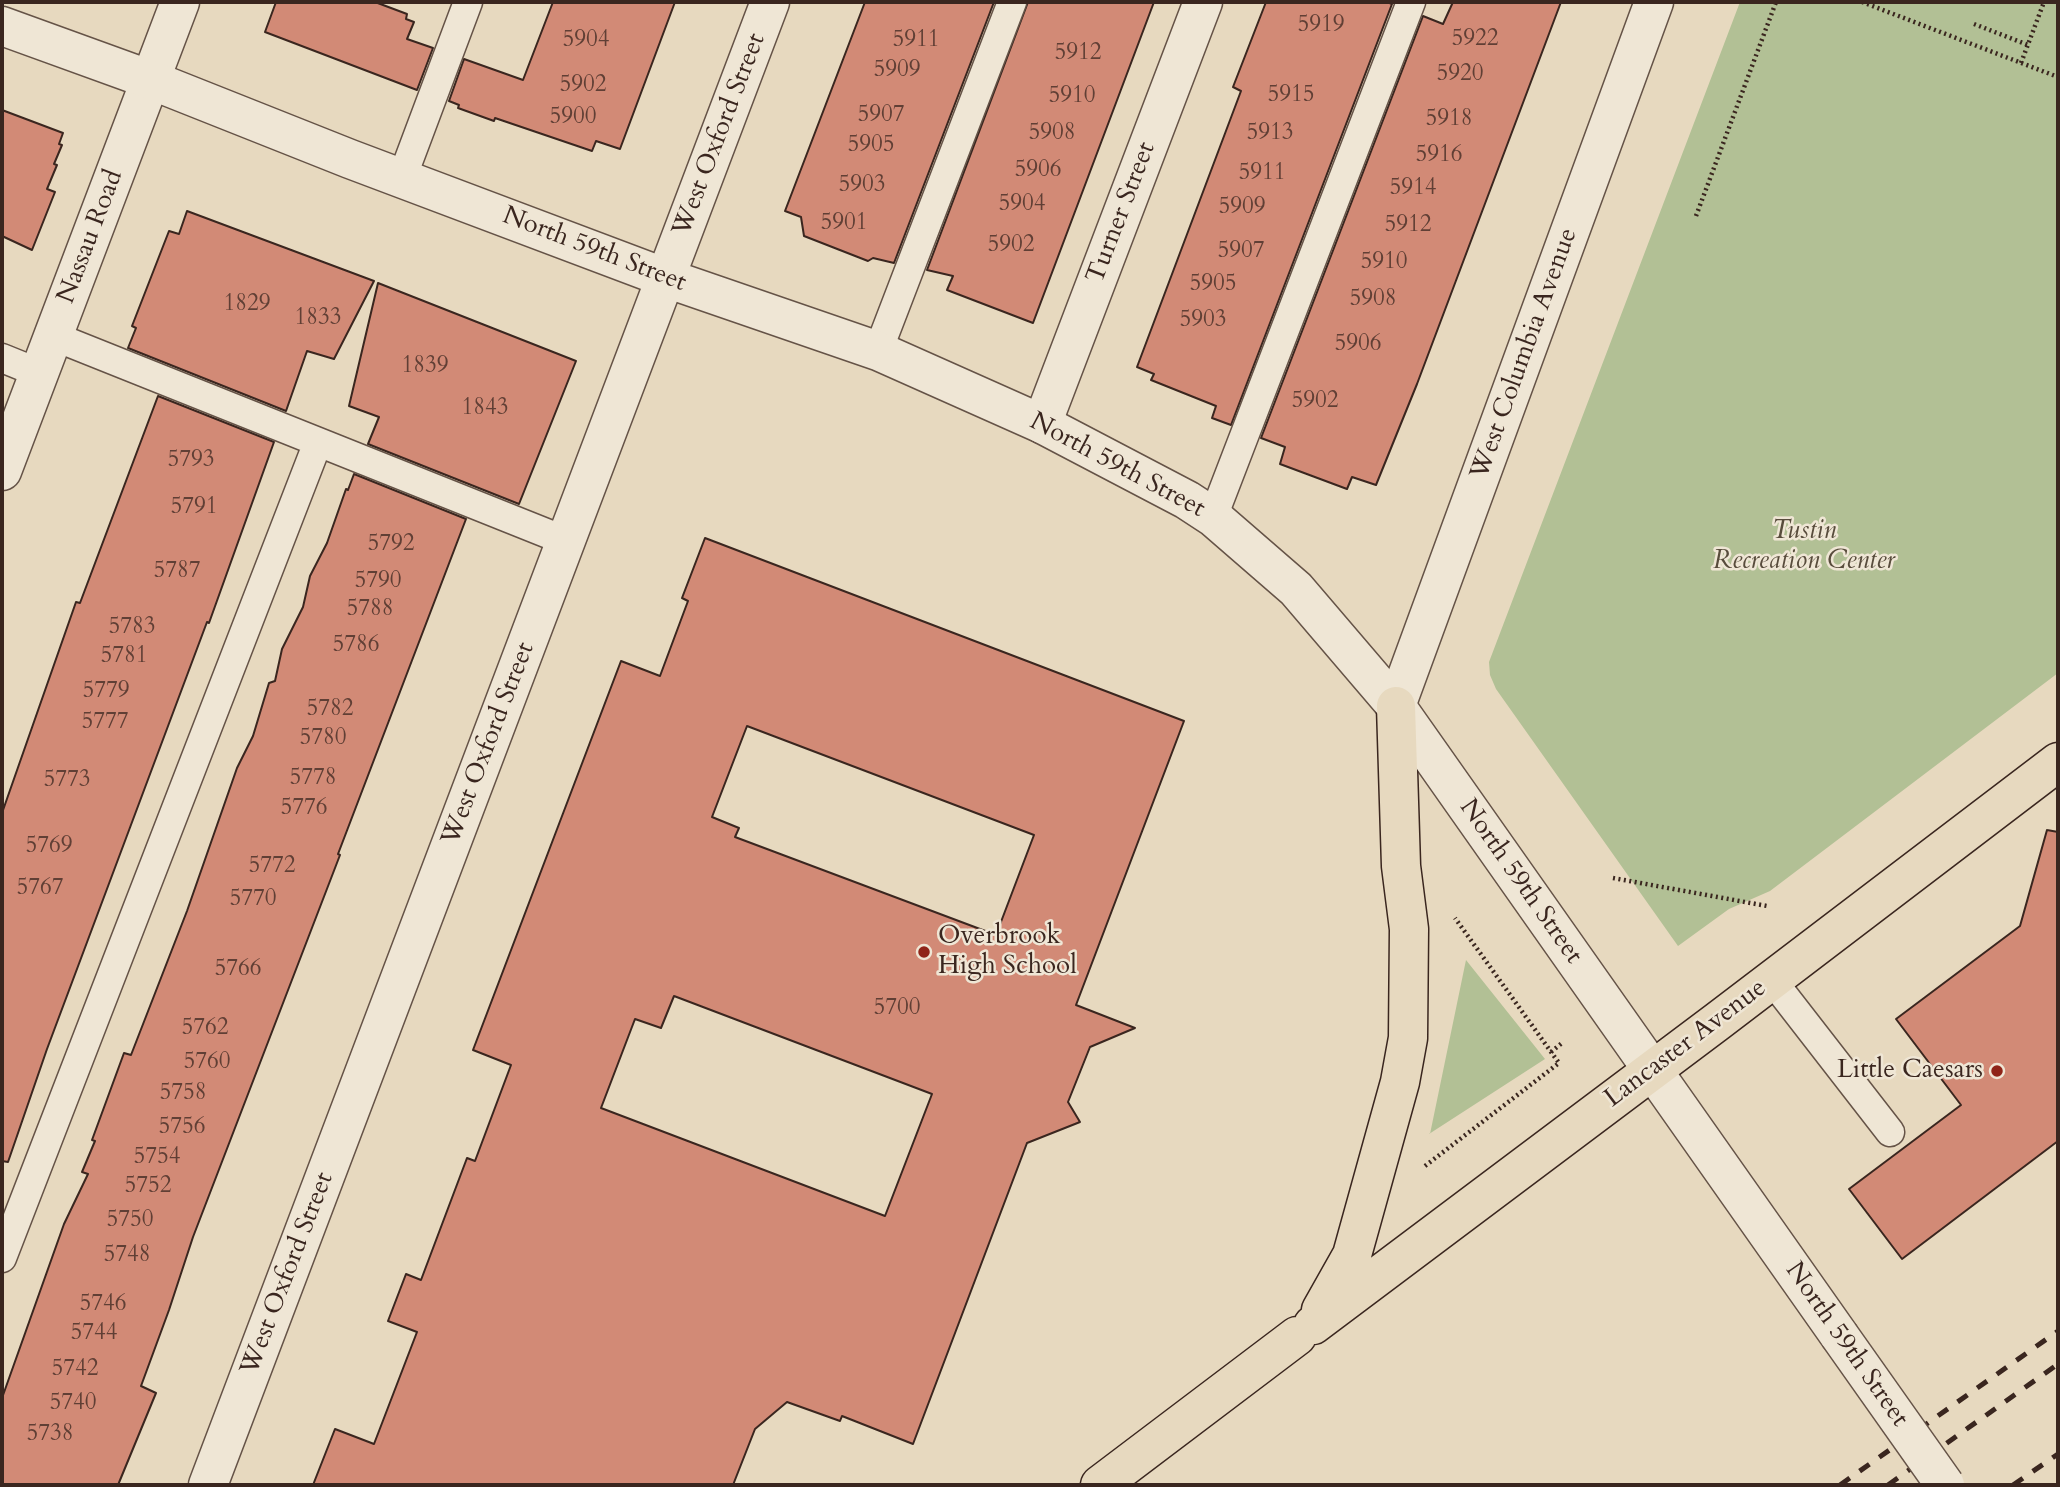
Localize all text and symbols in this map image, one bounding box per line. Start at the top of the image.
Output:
house number: 5919 [1297,12,1345,40]
house number: 5922 [1451,26,1499,54]
house number: 5904 [562,27,610,55]
house number: 5911 [892,27,940,55]
street label: West Oxford Street [667,29,773,241]
house number: 5912 [1054,40,1102,68]
house number: 5909 [873,57,921,85]
house number: 5920 [1436,61,1484,89]
house number: 5902 [559,72,607,100]
house number: 5915 [1267,82,1315,110]
house number: 5910 [1048,83,1096,111]
house number: 5907 [857,102,905,130]
house number: 5900 [549,104,597,132]
house number: 5918 [1425,106,1473,134]
house number: 5908 [1028,120,1076,148]
house number: 5913 [1246,120,1294,148]
house number: 5905 [847,132,895,160]
street label: Turner Street [1081,138,1163,288]
house number: 5916 [1415,142,1463,170]
house number: 5906 [1014,157,1062,185]
house number: 5911 [1238,160,1286,188]
street label: Nassau Road [51,166,131,308]
house number: 5903 [838,172,886,200]
house number: 5914 [1389,175,1437,203]
house number: 5904 [998,191,1046,219]
house number: 5909 [1218,194,1266,222]
street label: North 59th Street [498,201,690,299]
house number: 5901 [820,210,868,238]
house number: 5912 [1384,212,1432,240]
street label: West Columbia Avenue [1465,224,1585,484]
house number: 5902 [987,232,1035,260]
house number: 5907 [1217,238,1265,266]
house number: 5910 [1360,249,1408,277]
house number: 5905 [1189,271,1237,299]
house number: 5908 [1349,286,1397,314]
house number: 1829 [223,291,271,319]
house number: 1833 [294,305,342,333]
house number: 5903 [1179,307,1227,335]
house number: 5906 [1334,331,1382,359]
house number: 1839 [401,353,449,381]
house number: 5902 [1291,388,1339,416]
house number: 1843 [461,395,509,423]
street label: North 59th Street [1024,407,1210,525]
house number: 5793 [167,447,215,475]
house number: 5791 [170,494,218,522]
park label: Tustin Recreation Center [1713,516,1895,578]
house number: 5792 [367,531,415,559]
house number: 5787 [153,558,201,586]
house number: 5790 [354,568,402,596]
house number: 5788 [346,596,394,624]
house number: 5783 [108,614,156,642]
house number: 5786 [332,632,380,660]
street label: West Oxford Street [436,638,542,850]
house number: 5781 [100,643,148,671]
house number: 5779 [82,678,130,706]
house number: 5782 [306,696,354,724]
house number: 5777 [81,709,129,737]
house number: 5780 [299,725,347,753]
house number: 5778 [289,765,337,793]
house number: 5773 [43,767,91,795]
street label: North 59th Street [1452,794,1588,970]
house number: 5776 [280,795,328,823]
house number: 5769 [25,833,73,861]
house number: 5772 [248,853,296,881]
house number: 5767 [16,875,64,903]
house number: 5770 [229,886,277,914]
place label: Overbrook High School [938,921,1077,982]
marker: Overbrook High School [916,944,932,960]
house number: 5766 [214,956,262,984]
street label: Lancaster Avenue [1599,973,1773,1115]
house number: 5700 [873,995,921,1023]
house number: 5762 [181,1015,229,1043]
house number: 5760 [183,1049,231,1077]
place label: Little Caesars [1837,1055,1983,1087]
marker: Little Caesars [1989,1063,2005,1079]
house number: 5758 [159,1080,207,1108]
house number: 5756 [158,1114,206,1142]
house number: 5754 [133,1144,181,1172]
street label: West Oxford Street [235,1168,341,1380]
house number: 5752 [124,1173,172,1201]
house number: 5750 [106,1207,154,1235]
house number: 5748 [103,1242,151,1270]
street label: North 59th Street [1778,1257,1914,1433]
house number: 5746 [79,1291,127,1319]
house number: 5744 [70,1320,118,1348]
house number: 5742 [51,1356,99,1384]
house number: 5740 [49,1390,97,1418]
house number: 5738 [26,1421,74,1449]

